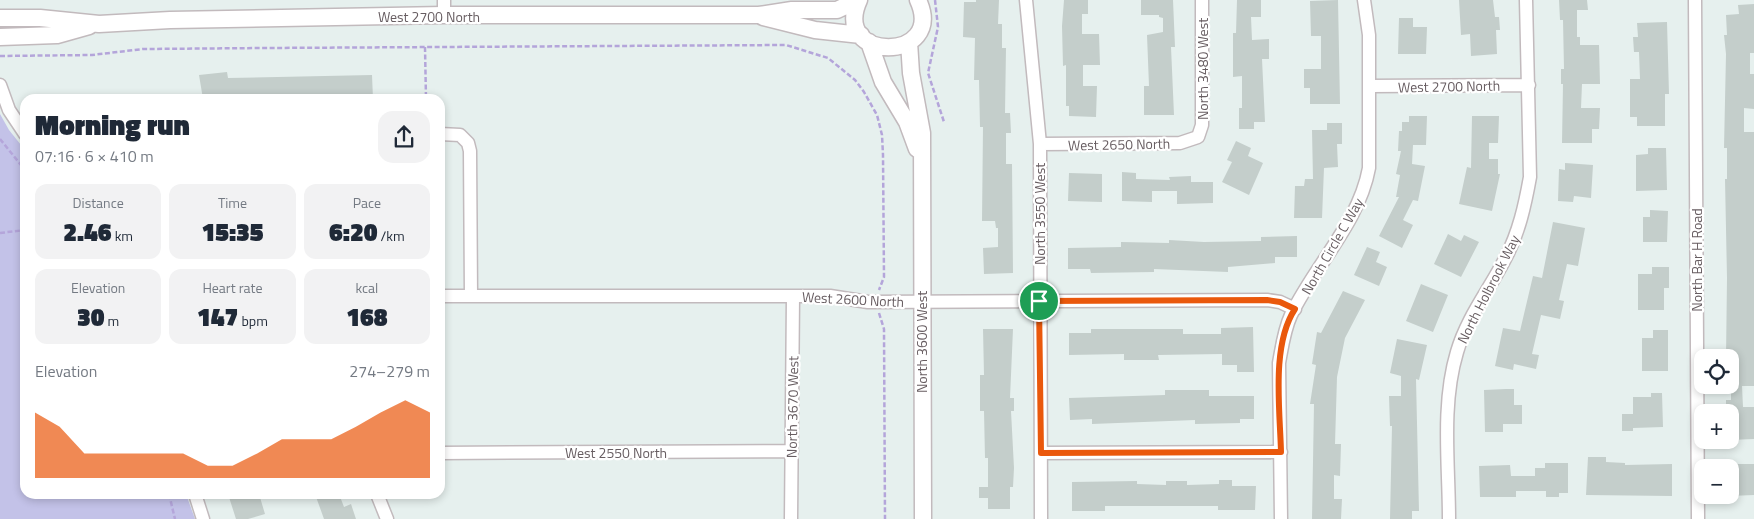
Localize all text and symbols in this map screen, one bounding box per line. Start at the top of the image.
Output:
street label: West 2700 North [378,6,480,27]
street label: North 3480 West [1192,18,1213,120]
street label: West 2700 North [1398,75,1500,97]
text: Morning run [35,103,190,146]
button: share [378,111,430,163]
street label: West 2650 North [1068,133,1170,155]
text: 07:16 · 6 × 410 m [35,144,154,168]
street label: North 3550 West [1029,163,1050,265]
text: Distance [73,192,124,213]
text: Time [218,192,247,213]
text: Pace [353,192,381,213]
street label: North Circle C Way [1296,194,1368,298]
street label: North Bar H Road [1686,208,1707,312]
text: 2.46 [63,213,112,251]
text: 15:35 [201,213,264,251]
text: 6:20 [329,213,377,251]
text: km [112,225,133,246]
text: /km [377,225,405,246]
street label: North Holbrook Way [1451,231,1525,347]
text: Elevation [71,277,125,298]
text: Heart rate [202,277,263,298]
text: kcal [355,277,378,298]
pin [1018,280,1060,322]
street label: West 2600 North [801,286,905,312]
icon: arrive [1025,287,1053,315]
street label: North 3600 West [911,291,932,393]
text: 30 [77,298,105,336]
text: 147 [197,298,238,336]
text: 168 [346,298,387,336]
text: m [105,310,119,331]
text: bpm [238,310,268,331]
map controls [1694,349,1739,504]
button: locate [1694,349,1739,394]
street label: North 3670 West [781,356,803,458]
text: Elevation [35,359,97,383]
text: 274–279 m [349,359,430,383]
button: + [1694,404,1739,449]
street label: West 2550 North [565,442,667,463]
button: − [1694,459,1739,504]

